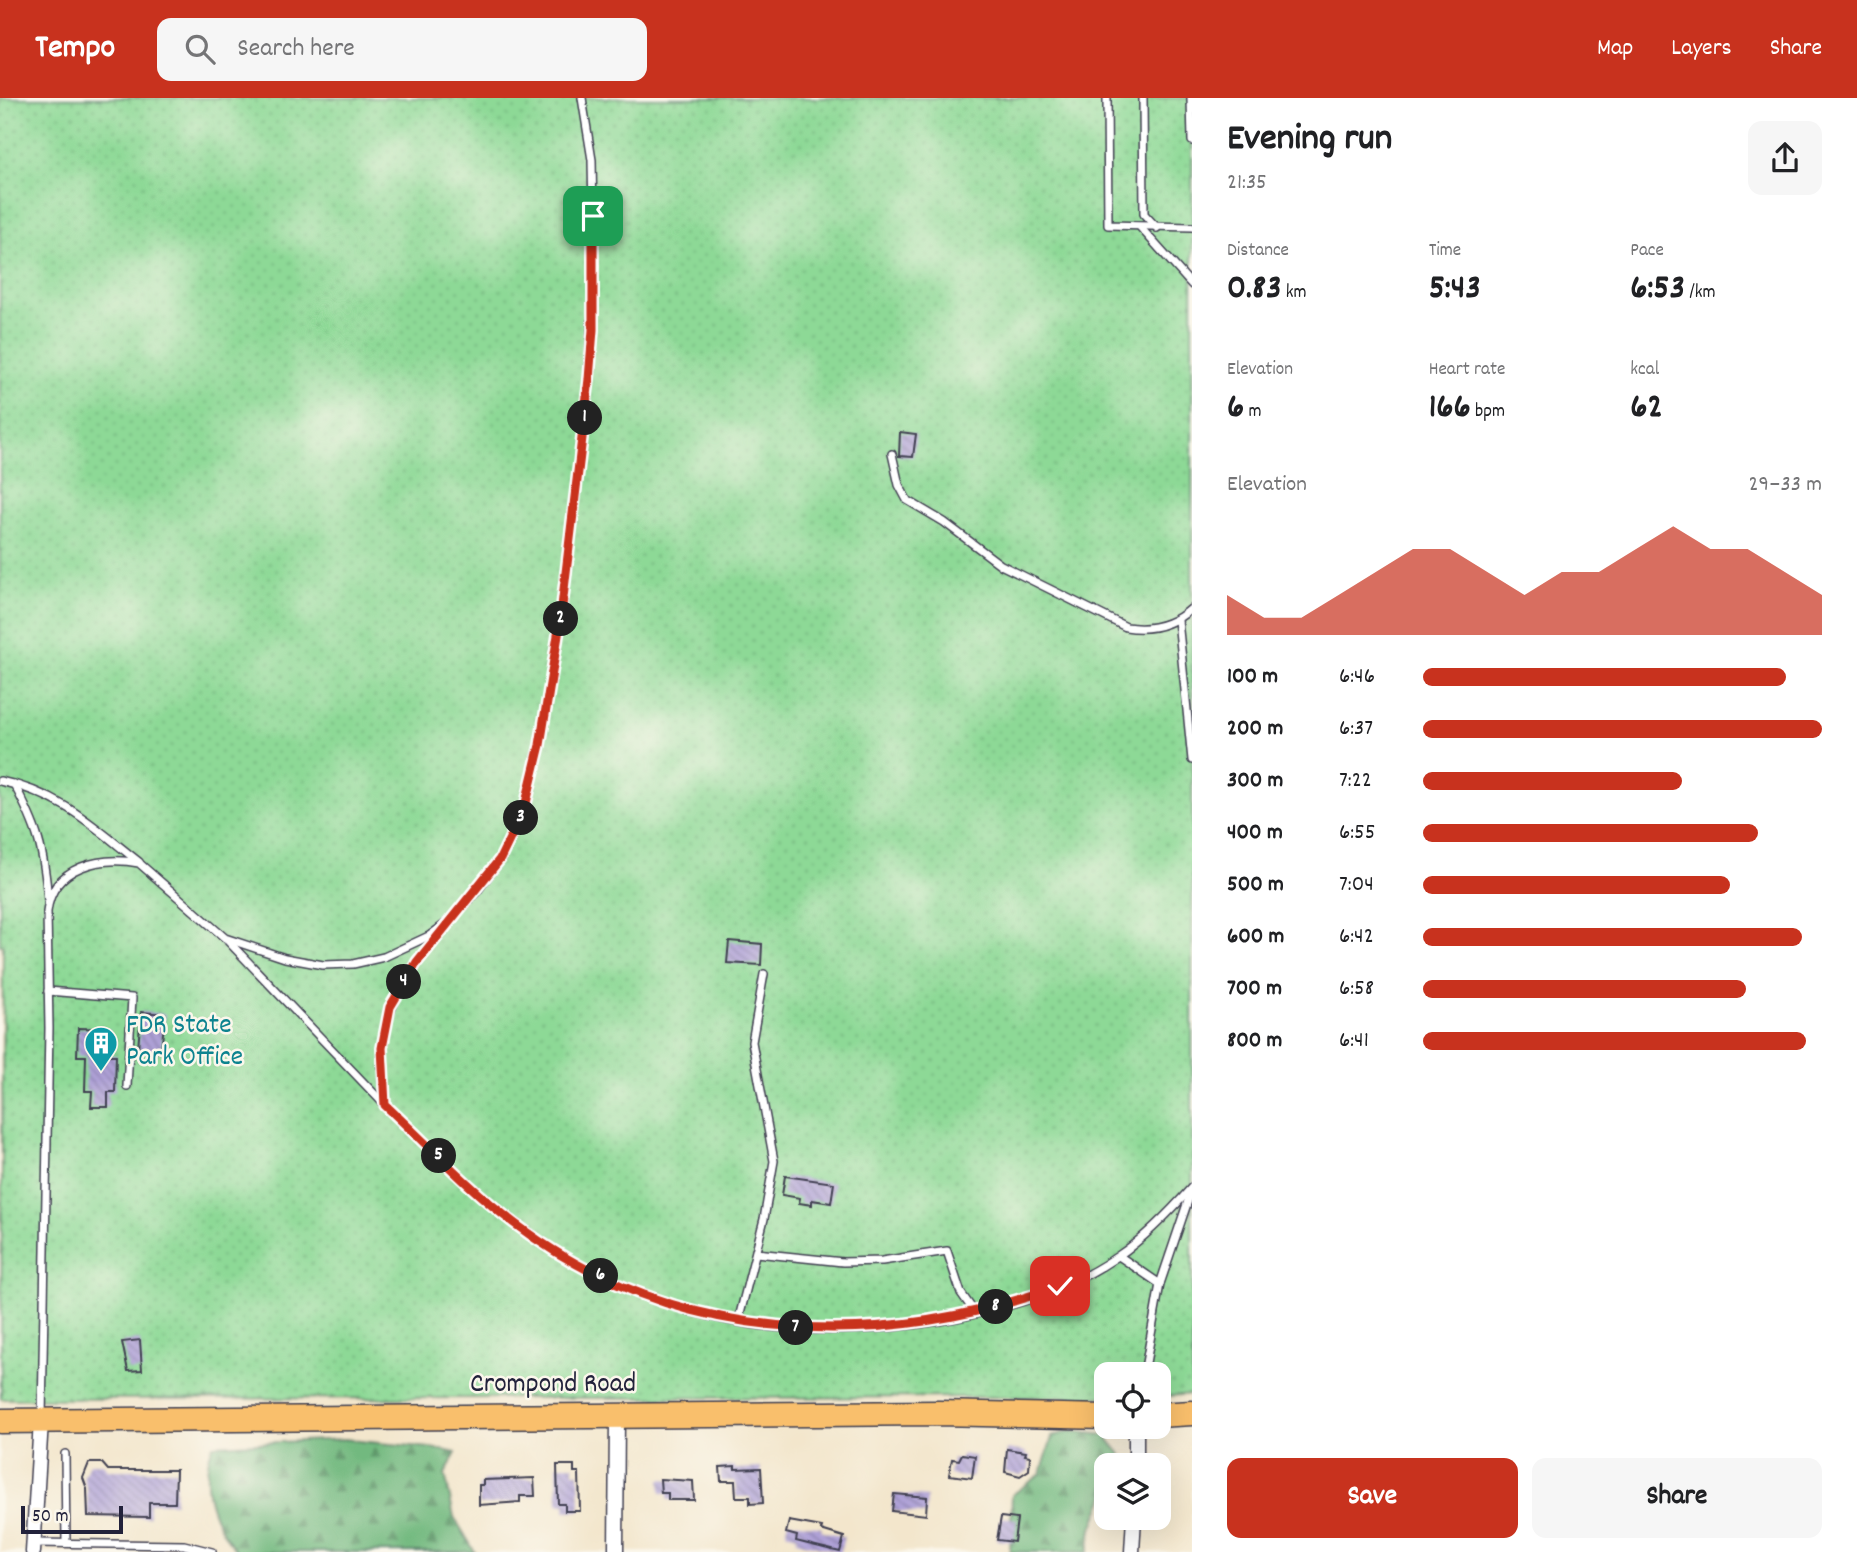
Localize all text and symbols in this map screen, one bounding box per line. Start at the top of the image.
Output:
search box [157,18,647,81]
text: Tempo [35,26,115,73]
icon: search [181,30,219,68]
text: Search here [237,31,355,68]
text: Map [1597,32,1633,66]
text: Layers [1671,32,1732,66]
text: Share [1770,32,1822,66]
text: Evening run [1227,113,1392,168]
button: share [1748,121,1822,195]
text: 21:35 [1227,167,1267,200]
pin [563,186,623,246]
icon: arrive [574,197,612,235]
text: Distance [1227,238,1289,265]
text: Time [1429,238,1461,265]
text: Pace [1630,238,1664,265]
text: 0.83 [1227,265,1281,315]
text: 5:43 [1429,265,1481,315]
text: 6:53 [1630,265,1685,315]
text: km [1281,280,1307,307]
text: /km [1685,280,1716,307]
text: Elevation [1227,357,1293,384]
text: Heart rate [1429,357,1505,384]
text: kcal [1630,357,1659,384]
text: 6 [1227,384,1244,434]
text: 166 [1429,384,1471,434]
text: 62 [1630,384,1663,434]
text: m [1244,399,1262,426]
text: bpm [1471,399,1505,426]
pin: 1 [568,400,602,436]
text: 1 [582,404,587,431]
text: Elevation [1227,469,1307,502]
text: 29–33 m [1749,469,1822,502]
pin: 2 [544,602,578,636]
text: 2 [556,605,565,632]
text: 100 m [1227,661,1278,694]
text: 6:46 [1339,661,1375,694]
text: 200 m [1227,713,1283,746]
text: 6:37 [1339,713,1373,746]
text: 300 m [1227,765,1283,798]
text: 7:22 [1339,765,1372,798]
pin: 3 [504,800,538,836]
text: 3 [516,804,525,831]
text: 400 m [1227,817,1283,850]
text: 6:55 [1339,817,1375,850]
text: 500 m [1227,869,1284,902]
text: 7:04 [1339,869,1374,902]
text: 600 m [1227,921,1284,954]
text: 6:42 [1339,921,1374,954]
pin: 4 [386,964,422,1000]
text: 4 [400,968,407,995]
text: 700 m [1227,973,1282,1006]
text: 6:58 [1339,973,1374,1006]
place label: FDR State Park Office [126,1007,243,1079]
building icon: FDR State Park Office [82,1024,120,1073]
text: 800 m [1227,1025,1282,1058]
text: 6:41 [1339,1025,1369,1058]
pin: 5 [422,1138,457,1174]
text: 5 [434,1142,443,1169]
pin [1030,1256,1090,1316]
pin: 6 [584,1258,618,1294]
text: 6 [596,1262,605,1289]
icon: check [1041,1267,1079,1305]
pin: 8 [978,1290,1014,1324]
text: 8 [992,1293,999,1320]
pin: 7 [778,1310,814,1346]
text: 7 [792,1314,799,1341]
map controls [1094,1362,1171,1530]
button: locate [1094,1362,1171,1439]
street label: Crompond Road [470,1366,636,1406]
button: layers [1094,1453,1171,1530]
button: Save [1227,1458,1518,1538]
button: Share [1532,1458,1822,1538]
scale bar [21,1503,122,1535]
text: 50 m [32,1504,69,1531]

